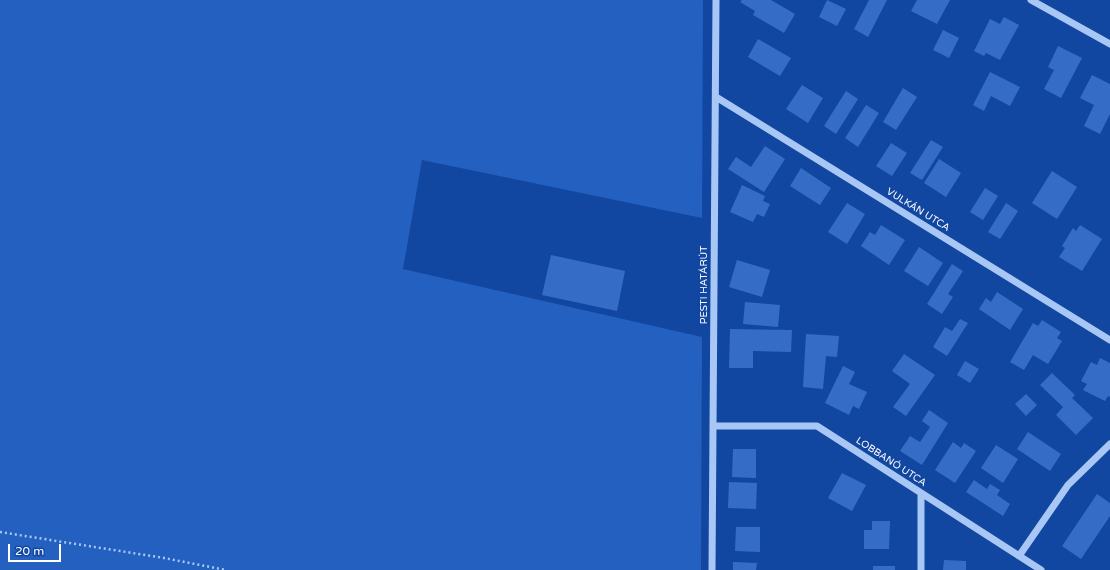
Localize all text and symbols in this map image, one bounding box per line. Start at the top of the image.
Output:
street label: VULKÁN UTCA [884,186,952,234]
street label: PESTI HATÁRÚT [698,246,710,324]
street label: LOBBANÓ UTCA [853,435,929,489]
scale bar [10,536,63,562]
text: 20 m [15,544,44,558]

